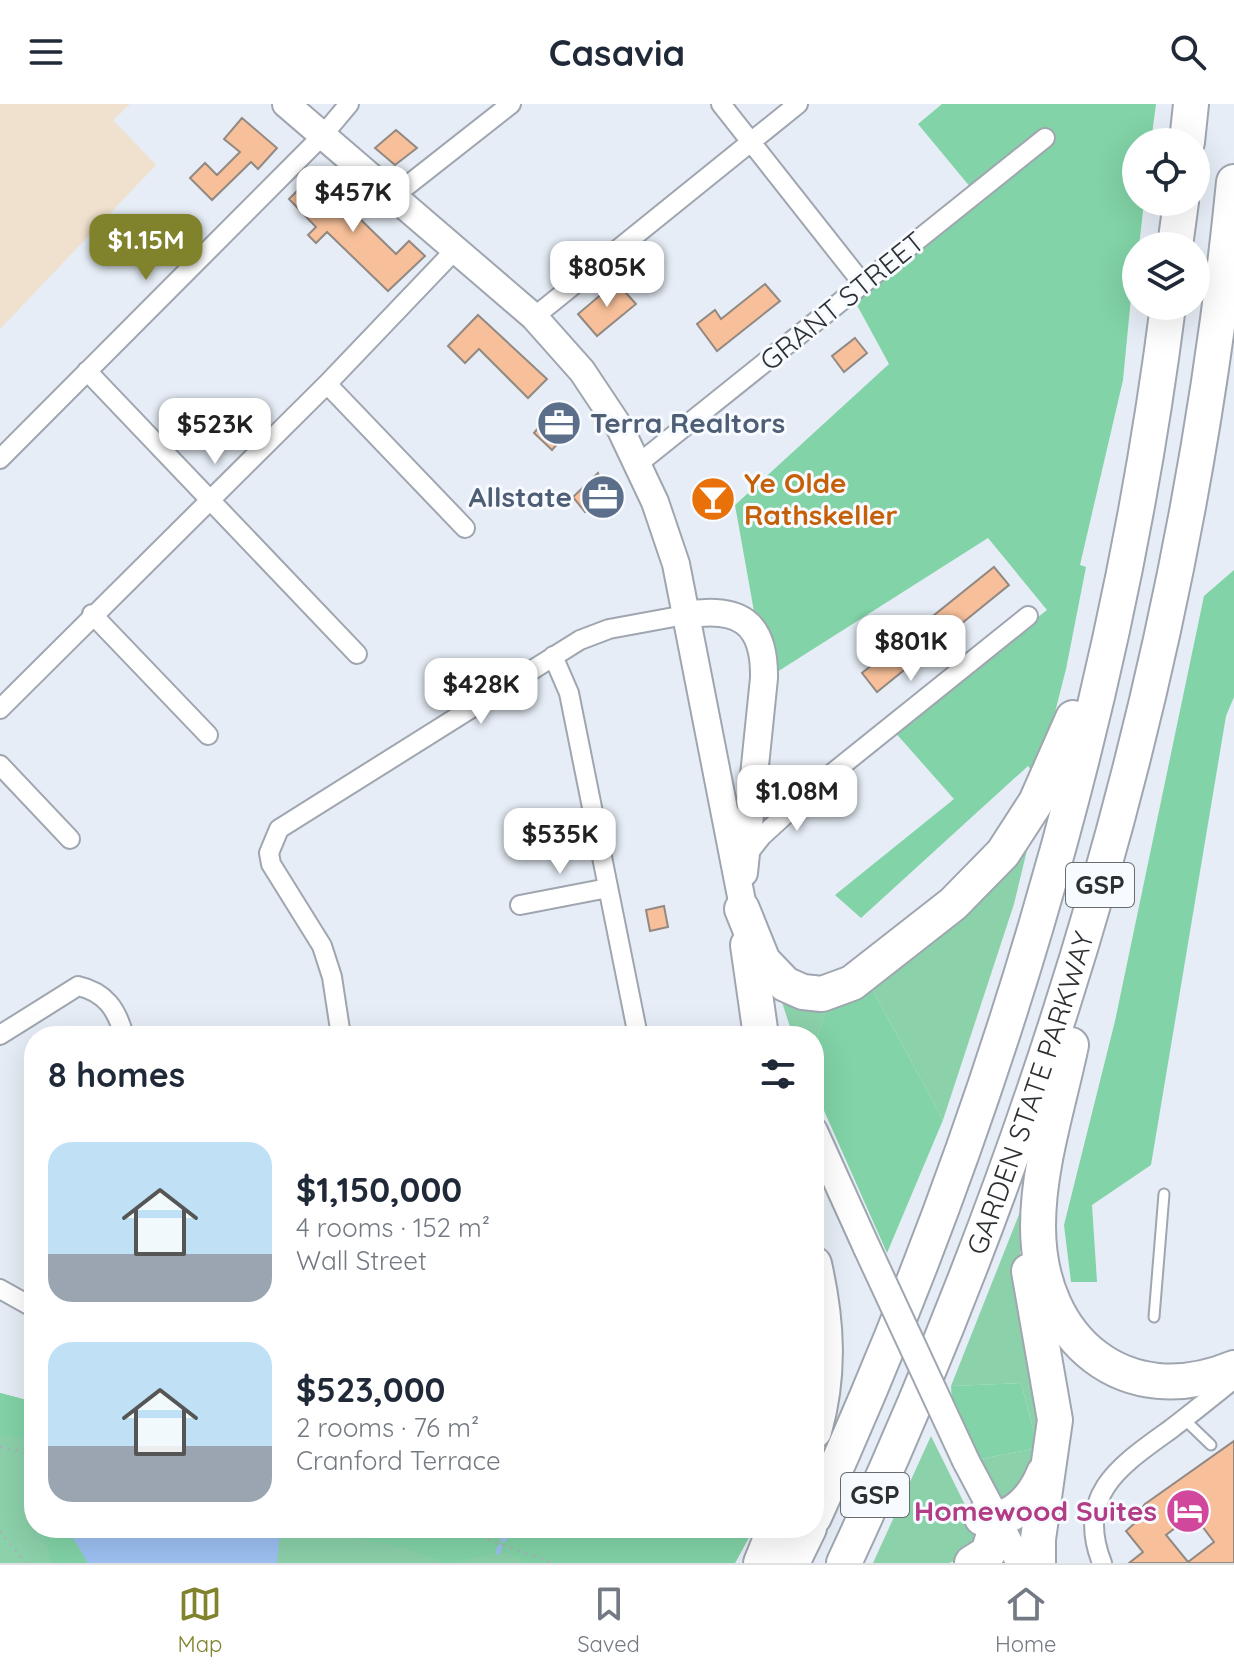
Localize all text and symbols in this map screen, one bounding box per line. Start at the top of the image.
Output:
icon: menu [24,30,68,74]
text: Casavia [549,30,685,75]
icon: search [1166,30,1210,74]
map controls [1122,128,1210,320]
button: locate [1122,128,1210,216]
pin: $457K [297,166,409,234]
text: $457K [314,175,392,208]
pin: $1.15M [81,214,211,282]
text: $1.15M [107,223,185,256]
street label: GRANT STREET [752,224,931,378]
button: layers [1122,232,1210,320]
pin: $805K [551,241,663,309]
text: $805K [568,250,646,283]
pin: $523K [159,398,271,466]
office icon: Terra Realtors [535,399,583,447]
place label: Terra Realtors [590,405,785,440]
text: $523K [177,407,253,440]
place label: Ye Olde Rathskeller [744,465,898,532]
office icon: Allstate [579,473,627,521]
bar icon: Ye Olde Rathskeller [689,475,737,523]
place label: Allstate [469,479,572,514]
pin: $801K [855,615,967,683]
text: $801K [875,624,947,657]
pin: $428K [425,658,537,726]
text: $428K [443,667,519,700]
pin: $1.08M [732,765,862,833]
text: $1.08M [755,774,839,807]
pin: $535K [504,808,616,876]
text: $535K [522,817,598,850]
road number: GSP [1066,863,1134,907]
street label: GARDEN STATE PARKWAY [958,927,1101,1259]
icon: filters [756,1052,800,1096]
text: 8 homes [48,1053,185,1096]
text: $1,150,000 [296,1168,462,1211]
icon: home [112,1174,208,1270]
text: 4 rooms · 152 m² [296,1211,490,1244]
text: Wall Street [296,1244,427,1277]
text: $523,000 [296,1368,445,1411]
icon: home [112,1374,208,1470]
text: 2 rooms · 76 m² [296,1411,479,1444]
text: Cranford Terrace [296,1444,501,1477]
road number: GSP [841,1473,909,1517]
hotel icon: Homewood Suites [1164,1487,1212,1535]
place label: Homewood Suites [914,1493,1157,1528]
tab: Map [177,1582,222,1658]
tab: Saved [577,1582,640,1658]
tab: Home [995,1582,1057,1658]

